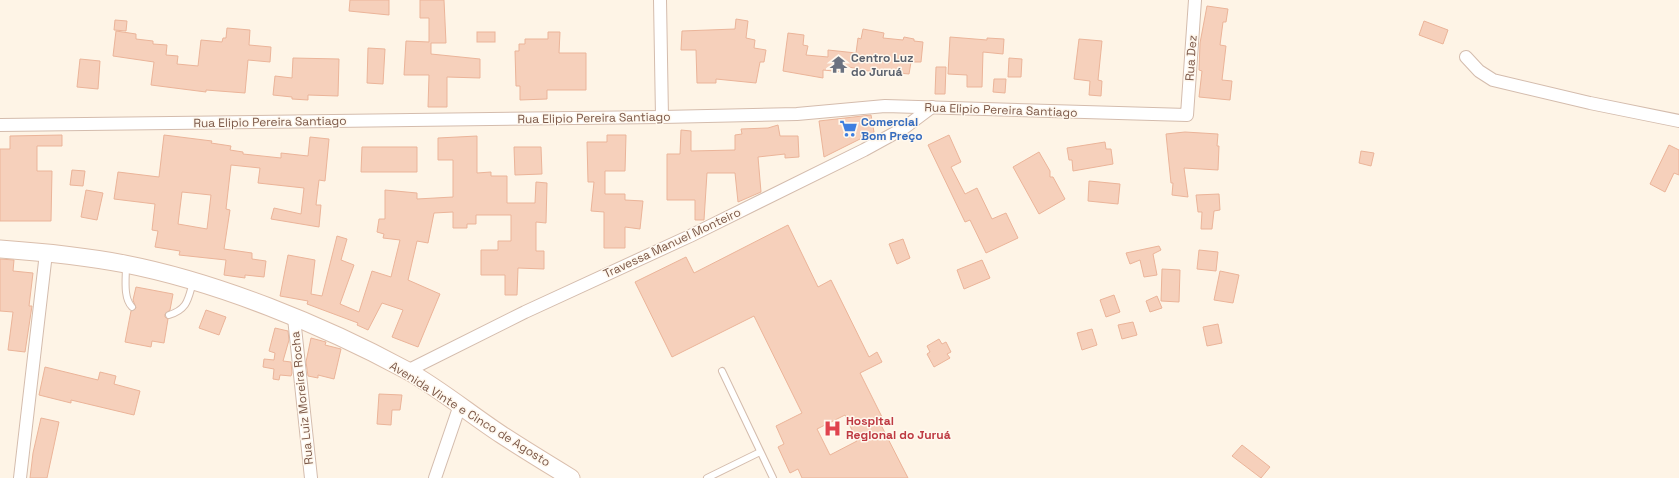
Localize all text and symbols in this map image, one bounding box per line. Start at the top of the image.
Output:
street label: Rua Dez [1181,34,1201,82]
place label: Centro Luz do Juruá [851,50,913,80]
temple icon: Centro Luz do Juruá [828,55,848,75]
street label: Rua Elipio Pereira Santiago [924,99,1078,121]
street label: Rua Elipio Pereira Santiago [517,109,671,127]
street label: Rua Elipio Pereira Santiago [193,113,347,131]
place label: Comercial Bom Preço [861,114,923,144]
supermarket icon: Comercial Bom Preço [838,119,858,139]
street label: Travessa Manuel Monteiro [601,204,743,282]
street label: Rua Luiz Moreira Rocha [287,330,317,465]
street label: Avenida Vinte e Cinco de Agosto [387,358,553,470]
place label: Hospital Regional do Juruá [846,413,951,443]
hospital icon: Hospital Regional do Juruá [823,418,843,438]

